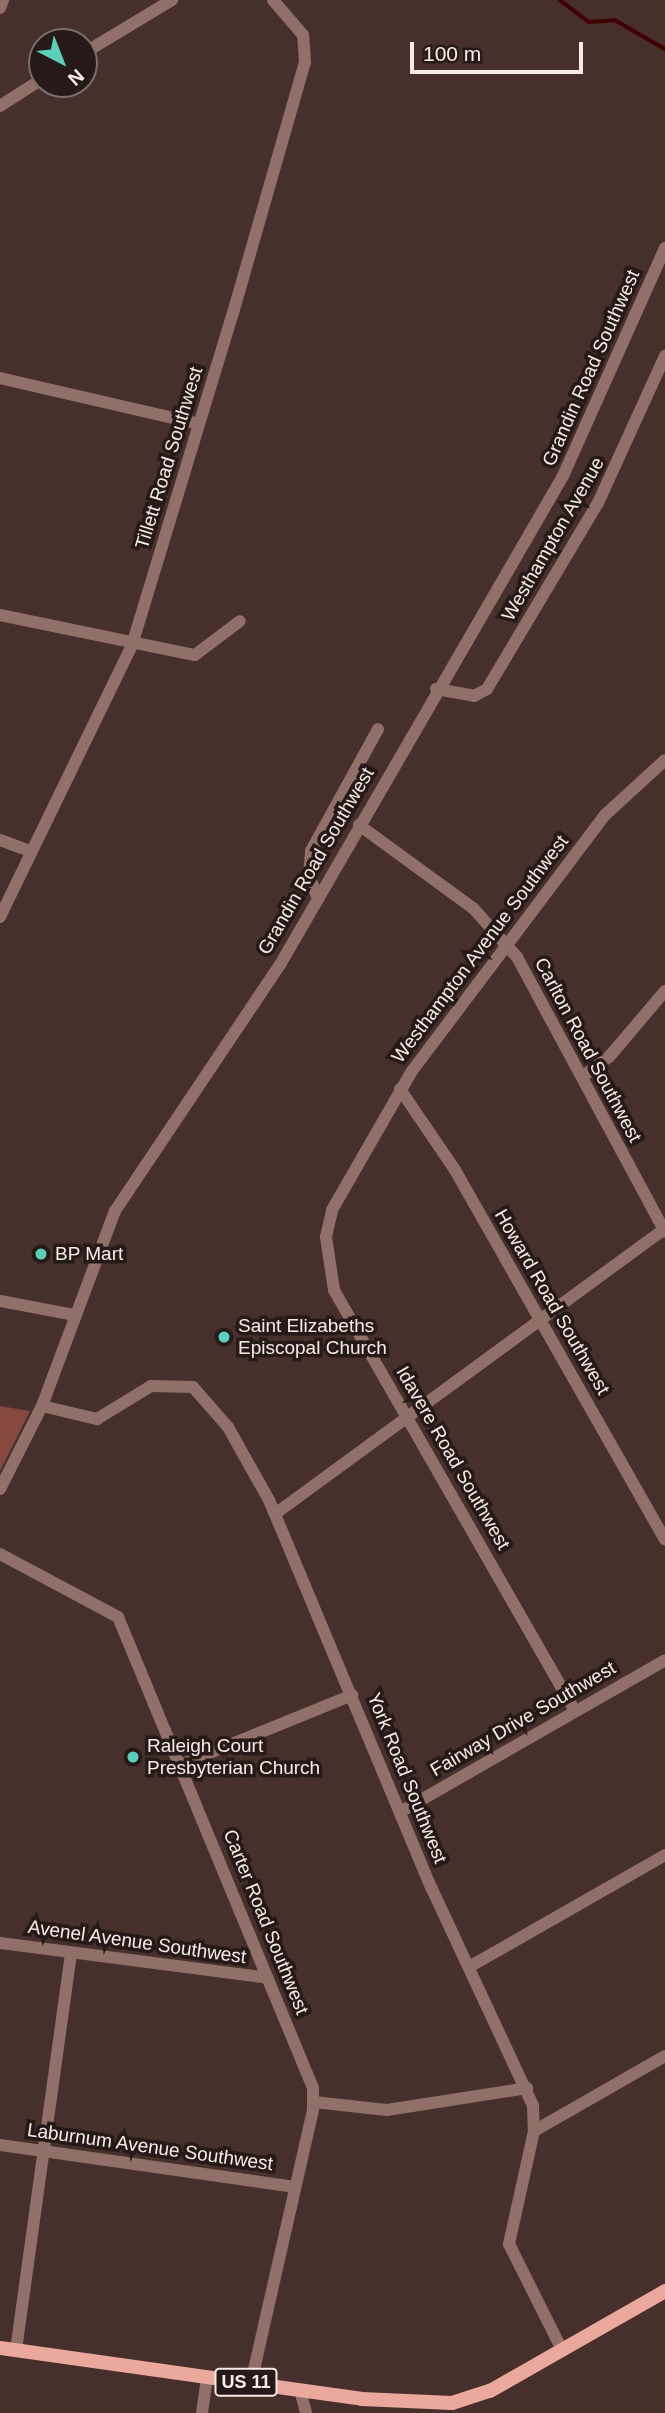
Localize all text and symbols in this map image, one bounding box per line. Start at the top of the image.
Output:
north arrow [28,28,98,98]
scale bar [413,28,586,72]
text: 100 m [423,42,481,65]
text: N [64,65,88,90]
street label: Grandin Road Southwest [537,266,645,470]
street label: Tillett Road Southwest [130,364,208,552]
street label: Westhampton Avenue [497,453,609,625]
street label: Grandin Road Southwest [253,763,379,959]
street label: Westhampton Avenue Southwest [387,830,573,1068]
street label: Carlton Road Southwest [530,954,646,1146]
street label: Howard Road Southwest [490,1205,614,1399]
place label: BP Mart [55,1243,124,1265]
marker: BP Mart [33,1246,49,1262]
place label: Saint Elizabeths Episcopal Church [238,1315,387,1359]
marker: Saint Elizabeths Episcopal Church [216,1329,232,1345]
street label: Idavere Road Southwest [391,1362,515,1554]
street label: Fairway Drive Southwest [426,1657,620,1781]
street label: York Road Southwest [362,1689,452,1867]
place label: Raleigh Court Presbyterian Church [147,1735,320,1779]
marker: Raleigh Court Presbyterian Church [125,1749,141,1765]
street label: Carter Road Southwest [218,1826,314,2018]
street label: Avenel Avenue Southwest [26,1915,248,1969]
street label: Laburnum Avenue Southwest [25,2118,275,2176]
road number: US 11 [213,2368,279,2396]

